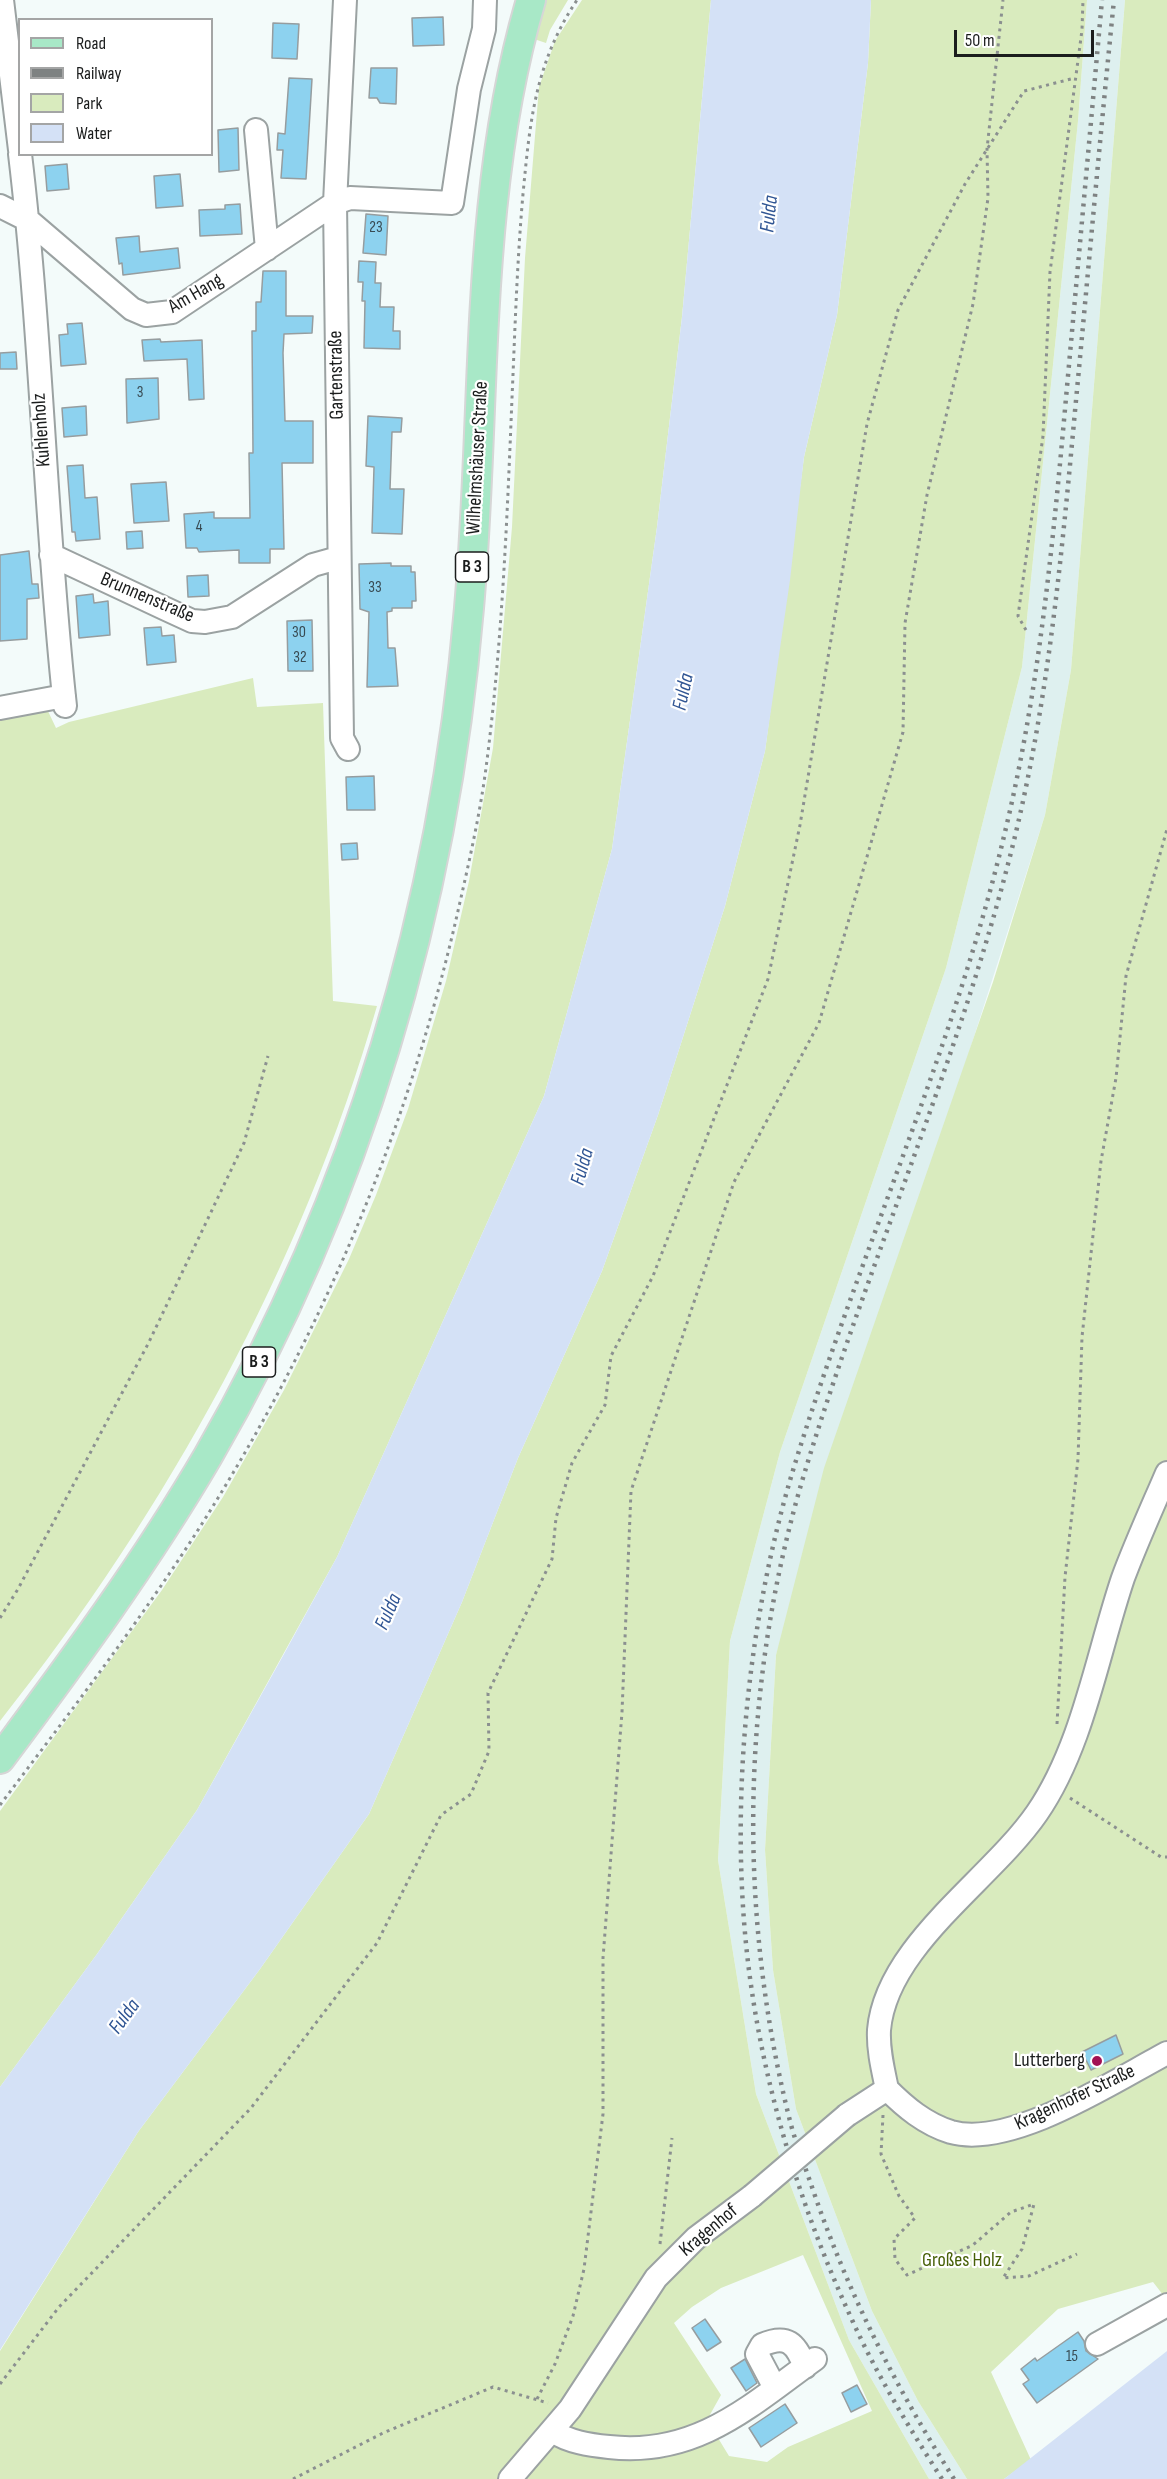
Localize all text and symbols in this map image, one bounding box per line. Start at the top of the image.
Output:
legend [18,18,213,156]
scale bar [957,18,1096,56]
text: 50 m [965,30,995,51]
text: Road [76,33,106,54]
text: Railway [76,63,121,84]
text: Park [76,93,102,114]
text: Water [76,123,112,144]
water label: Fulda [756,194,784,234]
house number: 23 [369,218,383,238]
street label: Am Hang [164,269,228,319]
street label: Gartenstraße [324,330,350,420]
street label: Wilhelmshäuser Straße [462,381,494,535]
house number: 3 [137,383,143,403]
street label: Kuhlenholz [27,392,57,468]
house number: 4 [196,517,202,537]
road number: B 3 [456,552,488,582]
street label: Brunnenstraße [96,568,198,628]
house number: 33 [368,578,382,598]
house number: 30 [292,623,306,643]
house number: 32 [293,648,307,668]
water label: Fulda [668,671,700,713]
water label: Fulda [566,1146,600,1188]
road number: B 3 [242,1347,276,1377]
water label: Fulda [370,1590,408,1634]
water label: Fulda [104,1995,146,2039]
place label: Lutterberg [1014,2049,1085,2073]
marker: Lutterberg [1090,2054,1104,2068]
street label: Kragenhofer Straße [1011,2060,1139,2136]
street label: Kragenhof [675,2200,743,2262]
park label: Großes Holz [922,2249,1002,2273]
house number: 15 [1066,2347,1078,2367]

